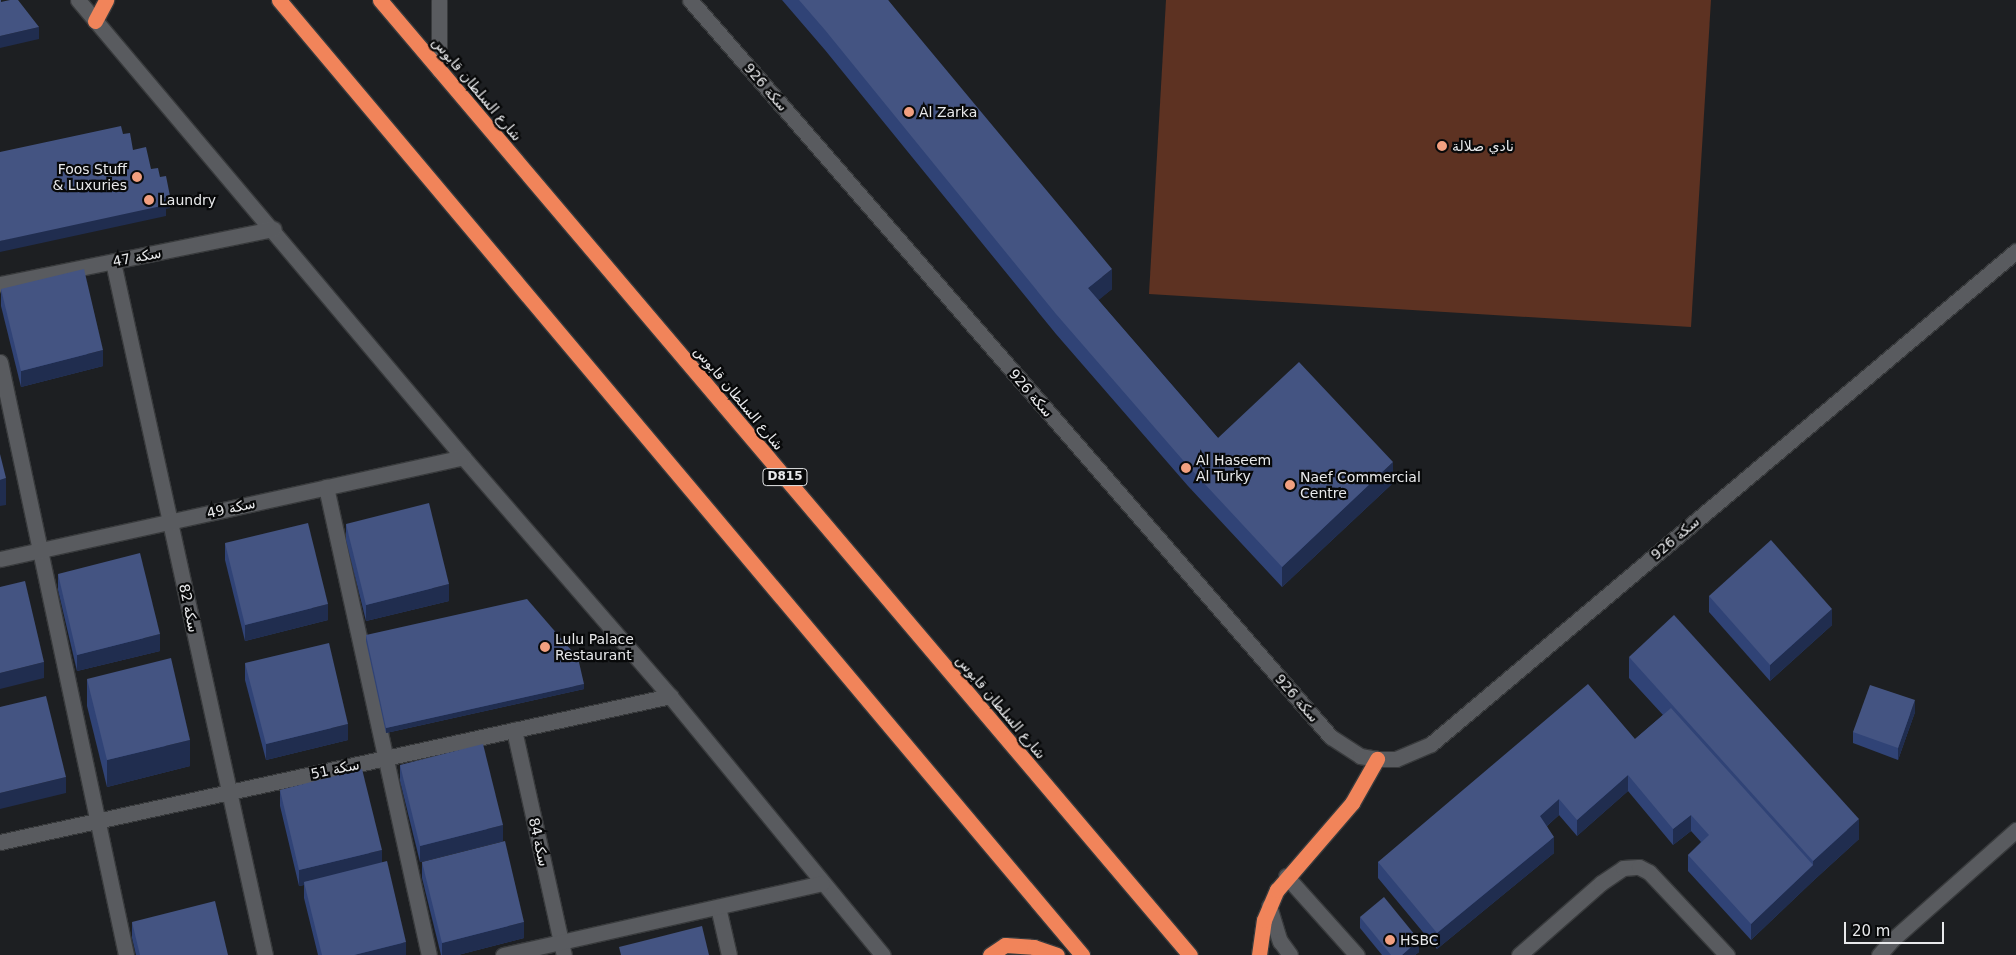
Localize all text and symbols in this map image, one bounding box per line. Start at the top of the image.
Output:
street label: شارع السلطان قابوس [429,34,525,144]
street label: سكة 926 [741,60,791,114]
place label: Al Zarka [919,104,977,120]
marker: Al Zarka [903,106,915,118]
place label: نادي صلالة [1452,138,1514,154]
marker: نادي صلالة [1436,140,1448,152]
place label: Foos Stuff & Luxuries [52,161,127,193]
marker: Foos Stuff & Luxuries [131,171,143,183]
place label: Laundry [159,192,216,208]
marker: Laundry [143,194,155,206]
street label: سكة 47 [111,244,163,270]
street label: شارع السلطان قابوس [691,343,787,453]
street label: سكة 926 [1006,366,1056,420]
place label: Al Haseem Al Turky [1196,452,1271,484]
marker: Al Haseem Al Turky [1180,462,1192,474]
road number: D815 [761,468,809,487]
place label: Naef Commercial Centre [1300,469,1421,502]
marker: Naef Commercial Centre [1284,479,1296,491]
street label: سكة 49 [205,494,257,522]
street label: سكة 926 [1647,513,1703,563]
street label: سكة 82 [176,582,202,634]
place label: Lulu Palace Restaurant [555,631,634,664]
marker: Lulu Palace Restaurant [539,641,551,653]
street label: شارع السلطان قابوس [953,652,1049,762]
street label: سكة 926 [1272,671,1322,725]
street label: سكة 51 [309,756,361,782]
street label: سكة 84 [525,816,553,868]
scale bar [1846,912,1946,944]
text: 20 m [1852,922,1890,940]
place label: HSBC [1400,932,1439,948]
marker: HSBC [1384,934,1396,946]

